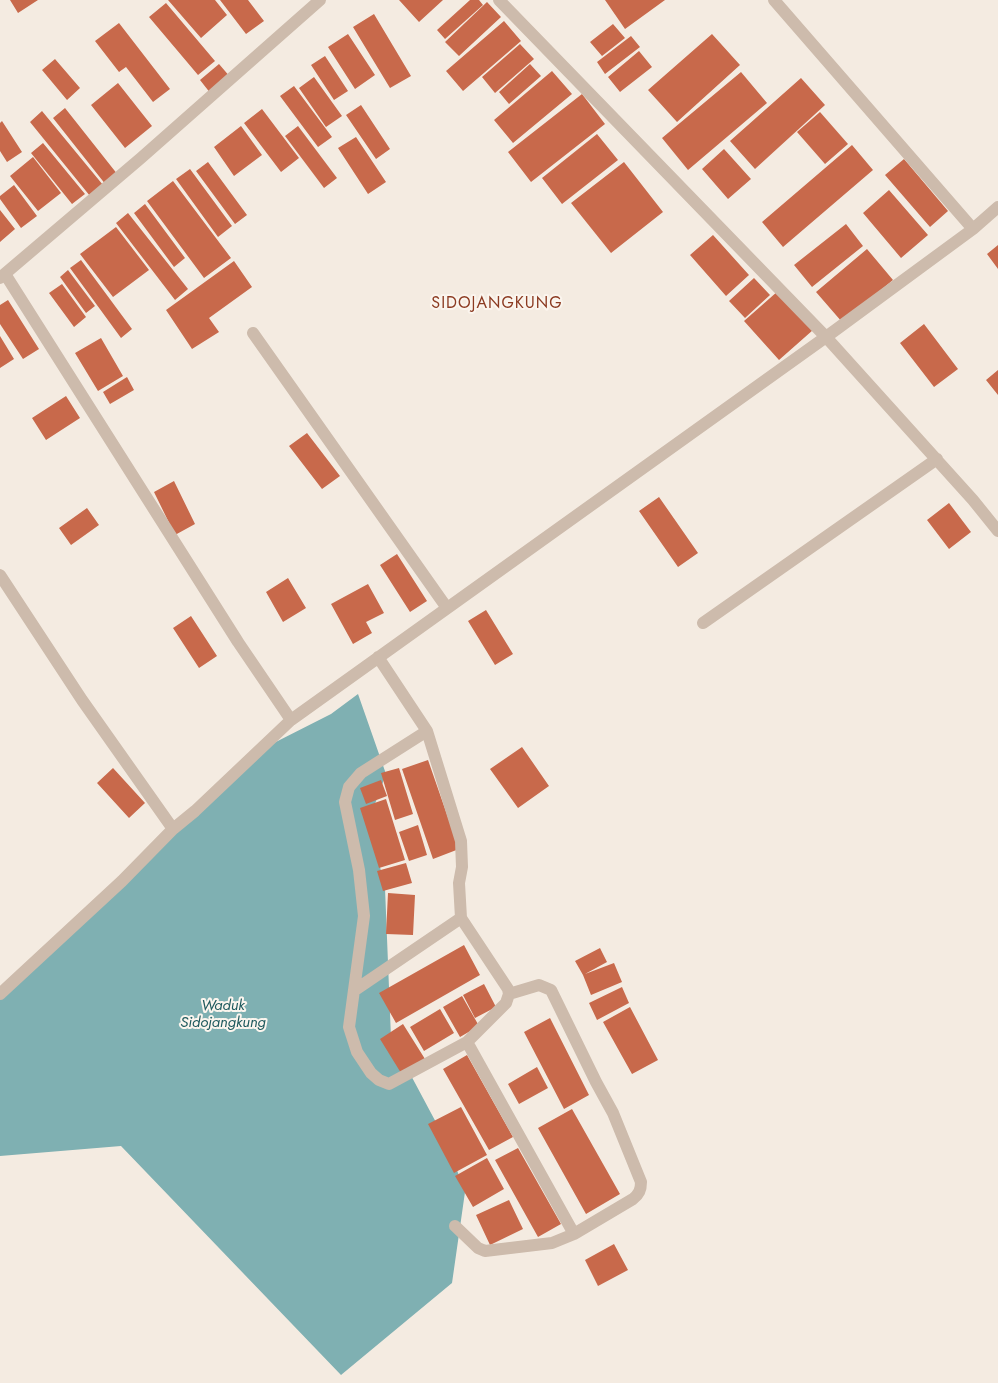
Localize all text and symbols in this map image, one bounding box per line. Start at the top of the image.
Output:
district label: SIDOJANGKUNG [430,294,564,314]
water label: Waduk Sidojangkung [180,997,266,1032]

